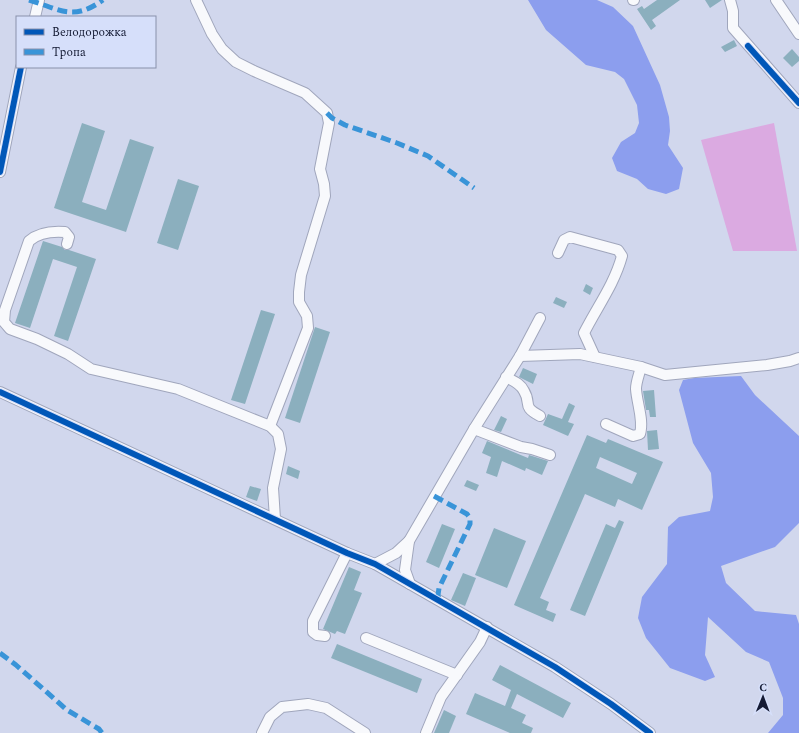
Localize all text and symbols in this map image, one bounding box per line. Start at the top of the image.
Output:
legend [16,16,156,68]
text: Велодорожка [52,23,127,42]
text: Тропа [52,43,86,62]
north arrow [743,677,783,717]
text: С [759,679,767,696]

